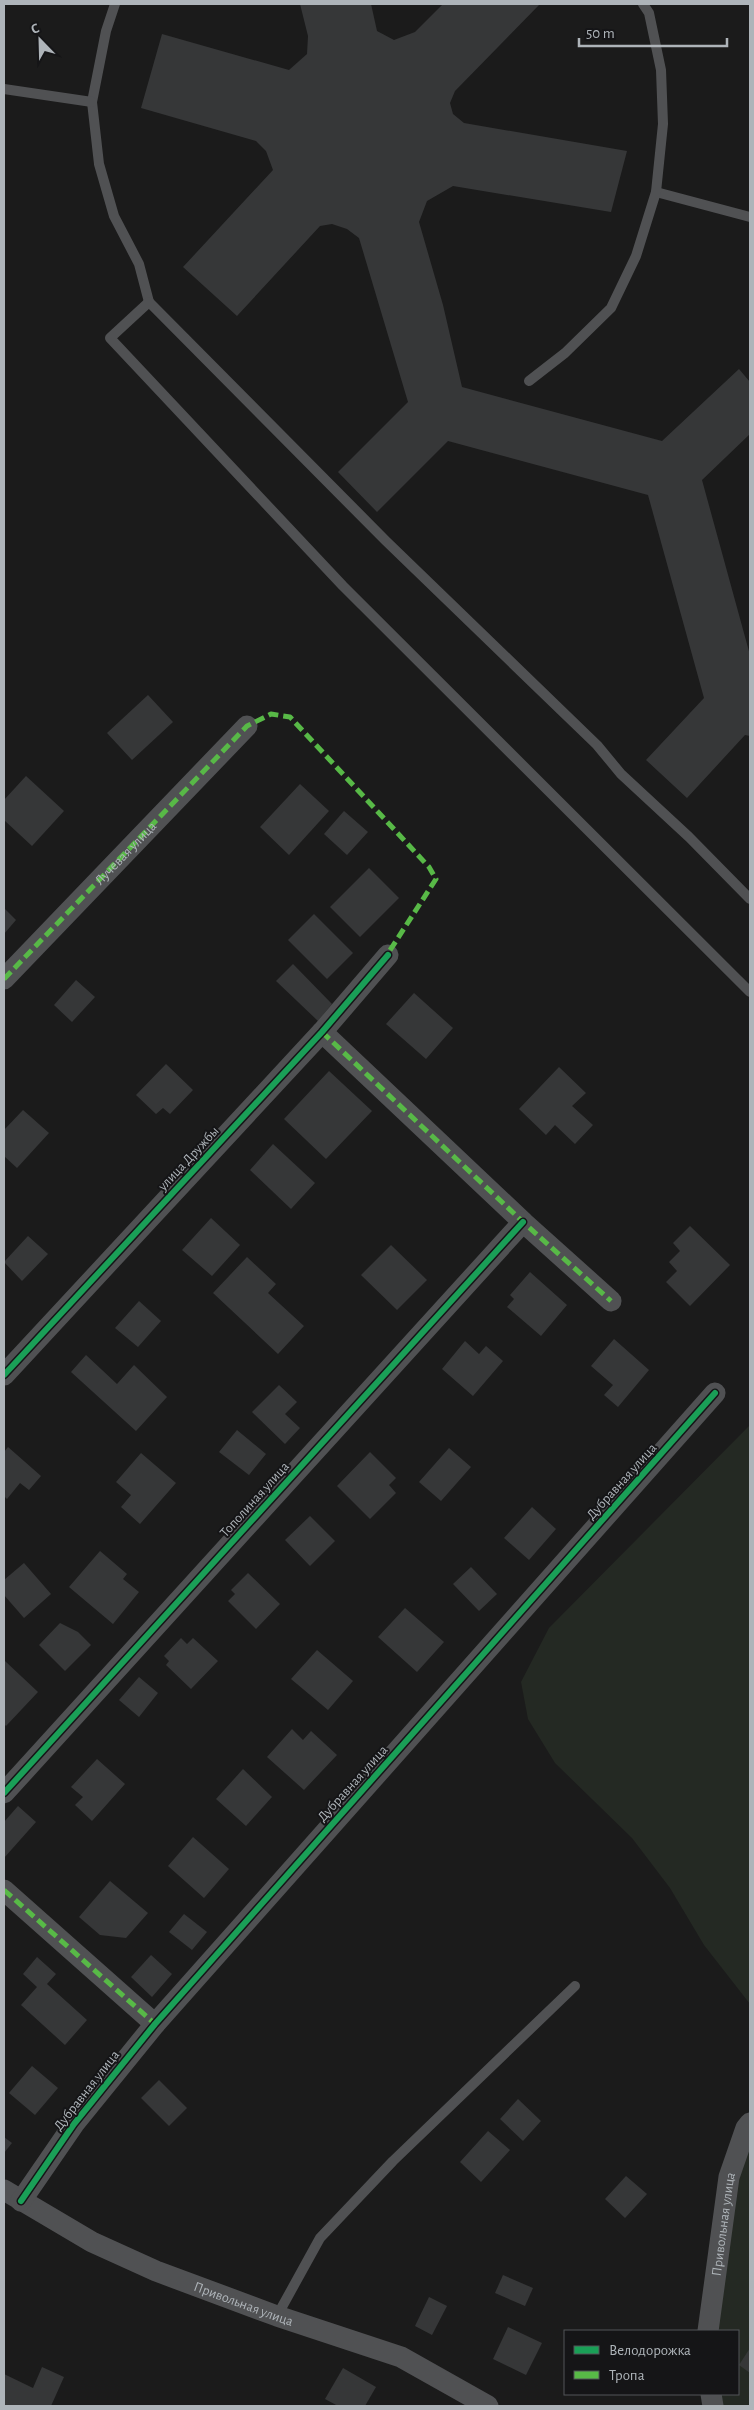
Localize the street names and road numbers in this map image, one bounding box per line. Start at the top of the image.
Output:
street label: Лучевая улица [93,819,160,888]
street label: улица Дружбы [155,1124,222,1194]
street label: Дубравная улица [584,1440,660,1523]
street label: Тополиная улица [217,1459,292,1540]
street label: Дубравная улица [315,1742,391,1825]
street label: Дубравная улица [51,2047,123,2133]
street label: Привольная улица [710,2170,738,2277]
street label: Привольная улица [192,2280,295,2329]

